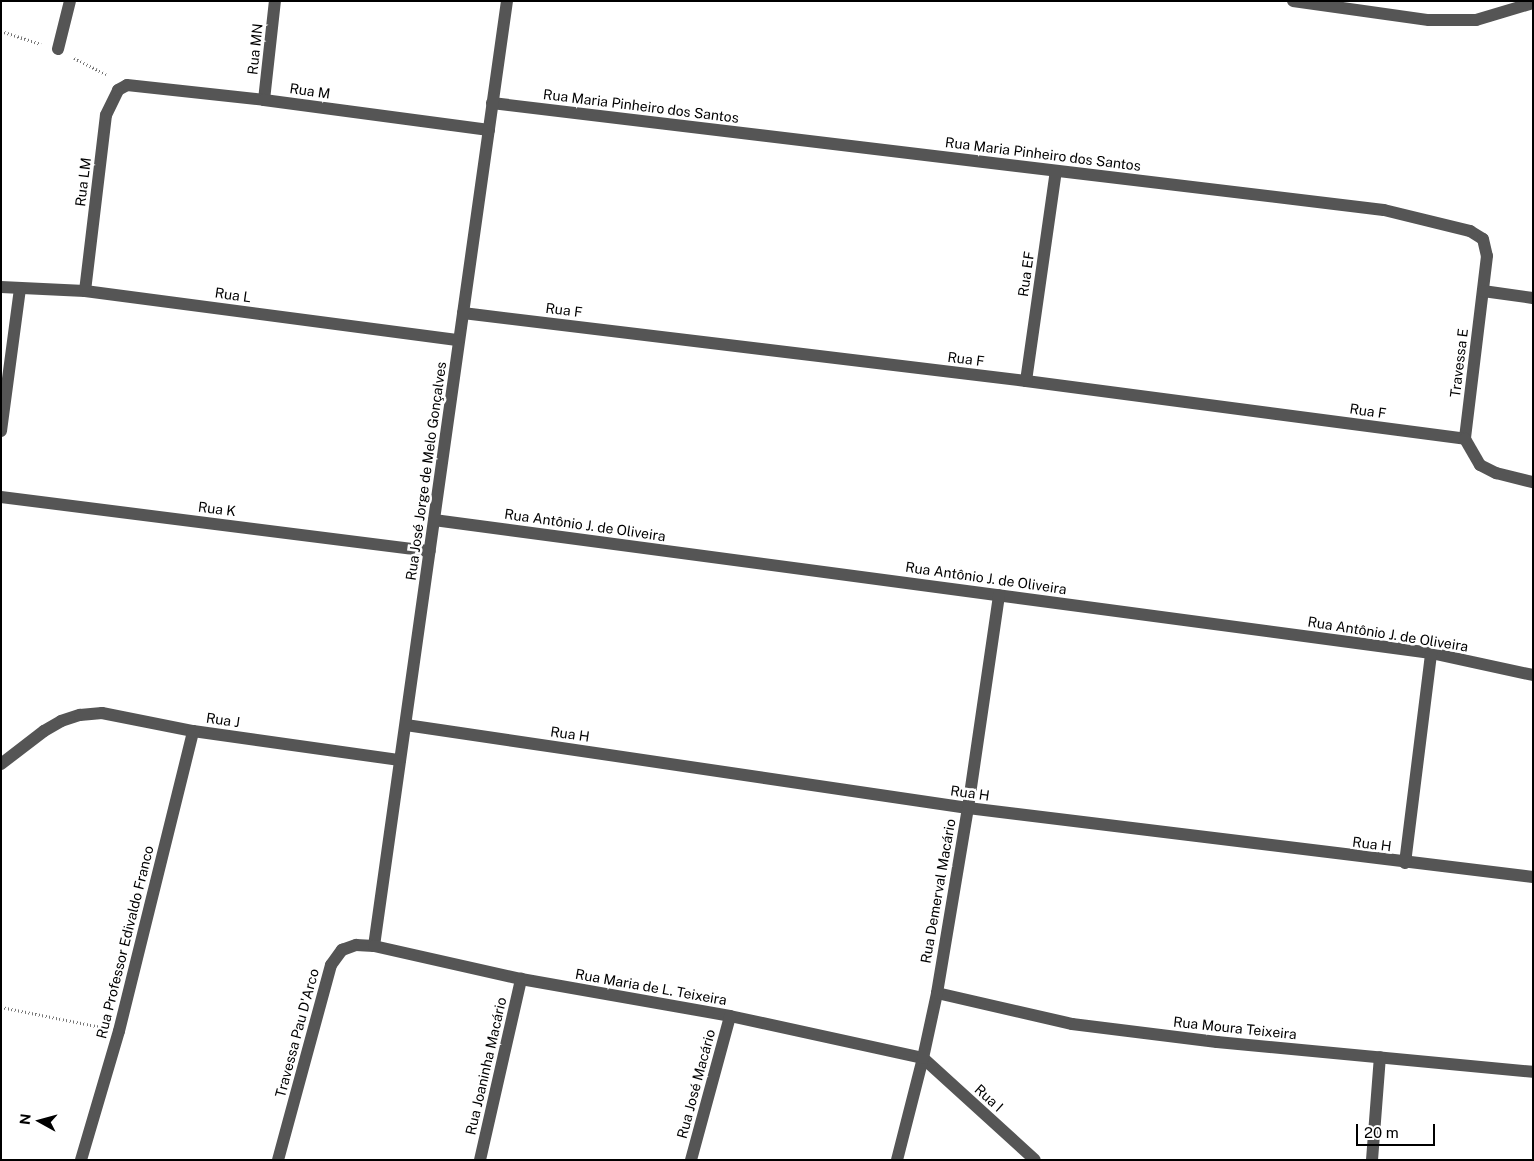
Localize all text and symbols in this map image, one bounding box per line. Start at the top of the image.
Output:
street label: Rua MN [244,22,266,76]
street label: Rua M [289,80,331,102]
street label: Rua Maria Pinheiro dos Santos [542,86,740,126]
street label: Rua Maria Pinheiro dos Santos [944,134,1142,174]
street label: Rua LM [72,157,94,207]
street label: Rua EF [1015,250,1037,298]
street label: Rua L [214,284,252,306]
street label: Rua F [545,299,583,321]
street label: Travessa E [1446,328,1472,398]
street label: Rua F [947,348,985,370]
street label: Rua José Jorge de Melo Gonçalves [402,360,450,582]
street label: Rua F [1349,400,1387,422]
street label: Rua K [197,498,237,520]
street label: Rua Antônio J. de Oliveira [503,505,667,545]
street label: Rua Antônio J. de Oliveira [904,558,1068,598]
street label: Rua Antônio J. de Oliveira [1306,613,1470,655]
street label: Rua J [205,709,241,731]
street label: Rua H [549,723,591,745]
street label: Rua H [949,782,991,804]
street label: Rua Demerval Macário [917,817,959,965]
street label: Rua H [1351,833,1393,855]
street label: Rua Professor Edivaldo Franco [93,844,157,1040]
street label: Rua Maria de L. Teixeira [574,965,728,1009]
street label: Travessa Pau D'Arco [272,967,322,1099]
street label: Rua Joaninha Macário [462,996,510,1136]
street label: Rua Moura Teixeira [1172,1013,1298,1043]
street label: Rua José Macário [673,1027,719,1141]
street label: Rua I [971,1081,1007,1115]
north arrow [15,1096,65,1146]
text: N [17,1113,34,1126]
scale bar [1359,1114,1438,1146]
text: 20 m [1364,1124,1399,1141]

